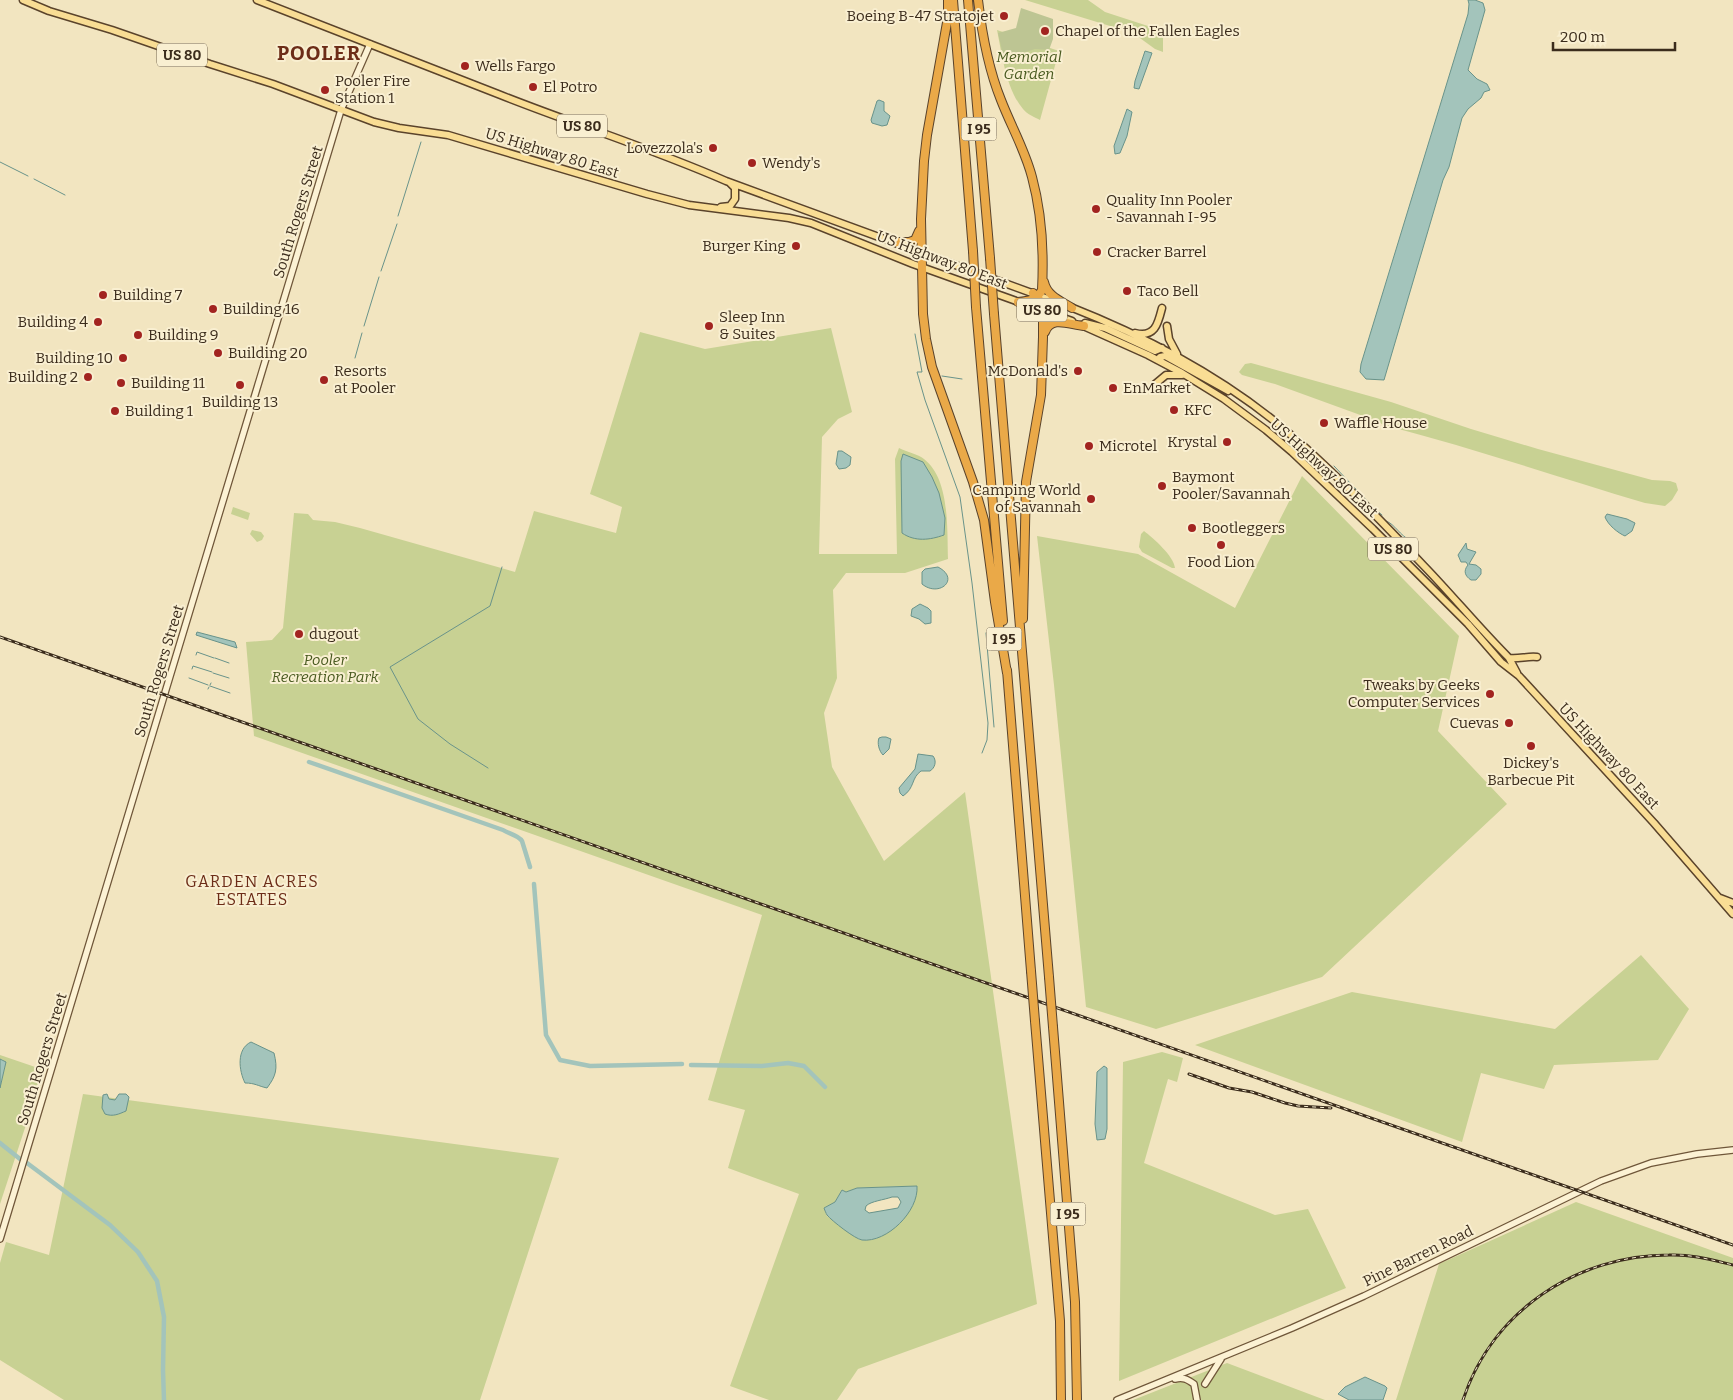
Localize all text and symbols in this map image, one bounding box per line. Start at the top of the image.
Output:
place label: Boeing B-47 Stratojet [847,7,995,25]
marker: Boeing B-47 Stratojet [998,10,1010,22]
scale bar [1553,20,1676,52]
place label: Chapel of the Fallen Eagles [1055,22,1240,40]
marker: Chapel of the Fallen Eagles [1039,25,1051,37]
text: 200 m [1560,28,1605,46]
district label: POOLER [277,41,361,65]
road number: US 80 [157,44,207,66]
park label: Memorial Garden [996,48,1062,83]
place label: Wells Fargo [475,57,556,75]
marker: Wells Fargo [459,60,471,72]
place label: Pooler Fire Station 1 [335,72,410,107]
place label: El Potro [543,78,597,96]
marker: El Potro [527,81,539,93]
marker: Pooler Fire Station 1 [319,84,331,96]
road number: US 80 [557,114,607,138]
road number: I 95 [962,118,996,140]
street label: US Highway 80 East [483,124,621,182]
place label: Lovezzola's [626,139,703,157]
marker: Lovezzola's [707,142,719,154]
street label: South Rogers Street [269,143,327,281]
place label: Wendy's [762,154,820,172]
marker: Wendy's [746,157,758,169]
place label: Quality Inn Pooler - Savannah I-95 [1106,191,1232,226]
marker: Quality Inn Pooler - Savannah I-95 [1090,203,1102,215]
street label: US Highway 80 East [874,227,1010,293]
place label: Burger King [702,237,786,255]
marker: Burger King [790,240,802,252]
place label: Cracker Barrel [1107,243,1207,261]
marker: Cracker Barrel [1091,246,1103,258]
place label: Taco Bell [1137,282,1199,300]
marker: Taco Bell [1121,285,1133,297]
place label: Building 7 [113,286,183,304]
marker: Building 7 [97,289,109,301]
road number: US 80 [1017,298,1067,322]
place label: Building 16 [223,300,300,318]
marker: Building 16 [207,303,219,315]
place label: Sleep Inn & Suites [719,308,785,343]
place label: Building 4 [17,313,88,331]
marker: Building 4 [92,316,104,328]
marker: Sleep Inn & Suites [703,320,715,332]
place label: Building 9 [148,326,219,344]
marker: Building 9 [132,329,144,341]
place label: Building 20 [228,344,308,362]
marker: Building 20 [212,347,224,359]
place label: Building 10 [36,349,113,367]
marker: Building 10 [117,352,129,364]
place label: Resorts at Pooler [334,362,396,397]
place label: McDonald's [987,362,1068,380]
marker: McDonald's [1072,365,1084,377]
place label: Building 2 [8,368,78,386]
marker: Building 2 [82,371,94,383]
place label: Building 11 [131,374,205,392]
marker: Resorts at Pooler [318,374,330,386]
marker: Building 11 [115,377,127,389]
marker: Building 13 [234,379,246,391]
place label: EnMarket [1123,379,1192,397]
marker: EnMarket [1107,382,1119,394]
place label: Building 13 [202,393,278,411]
place label: KFC [1184,401,1212,419]
place label: Building 1 [125,402,193,420]
marker: KFC [1168,404,1180,416]
marker: Building 1 [109,405,121,417]
place label: Waffle House [1334,414,1427,432]
street label: US Highway 80 East [1266,415,1382,521]
marker: Waffle House [1318,417,1330,429]
place label: Krystal [1167,433,1217,451]
marker: Krystal [1221,436,1233,448]
place label: Microtel [1099,437,1157,455]
marker: Microtel [1083,440,1095,452]
place label: Baymont Pooler/Savannah [1172,468,1291,503]
marker: Baymont Pooler/Savannah [1156,480,1168,492]
place label: Camping World of Savannah [972,481,1082,516]
marker: Camping World of Savannah [1085,493,1097,505]
place label: Bootleggers [1202,519,1285,537]
marker: Bootleggers [1186,522,1198,534]
road number: US 80 [1368,538,1418,560]
marker: Food Lion [1215,539,1227,551]
place label: Food Lion [1187,553,1255,571]
street label: South Rogers Street [130,602,188,740]
place label: dugout [309,625,359,643]
marker: dugout [293,628,305,640]
road number: I 95 [986,628,1022,650]
park label: Pooler Recreation Park [271,651,379,686]
place label: Tweaks by Geeks Computer Services [1348,676,1480,711]
marker: Tweaks by Geeks Computer Services [1484,688,1496,700]
street label: US Highway 80 East [1555,699,1663,813]
place label: Cuevas [1450,714,1499,732]
marker: Cuevas [1503,717,1515,729]
marker: Dickey's Barbecue Pit [1525,740,1537,752]
place label: Dickey's Barbecue Pit [1487,754,1575,789]
district label: GARDEN ACRES ESTATES [185,872,319,909]
street label: South Rogers Street [13,990,71,1128]
road number: I 95 [1050,1202,1086,1226]
street label: Pine Barren Road [1360,1222,1476,1290]

